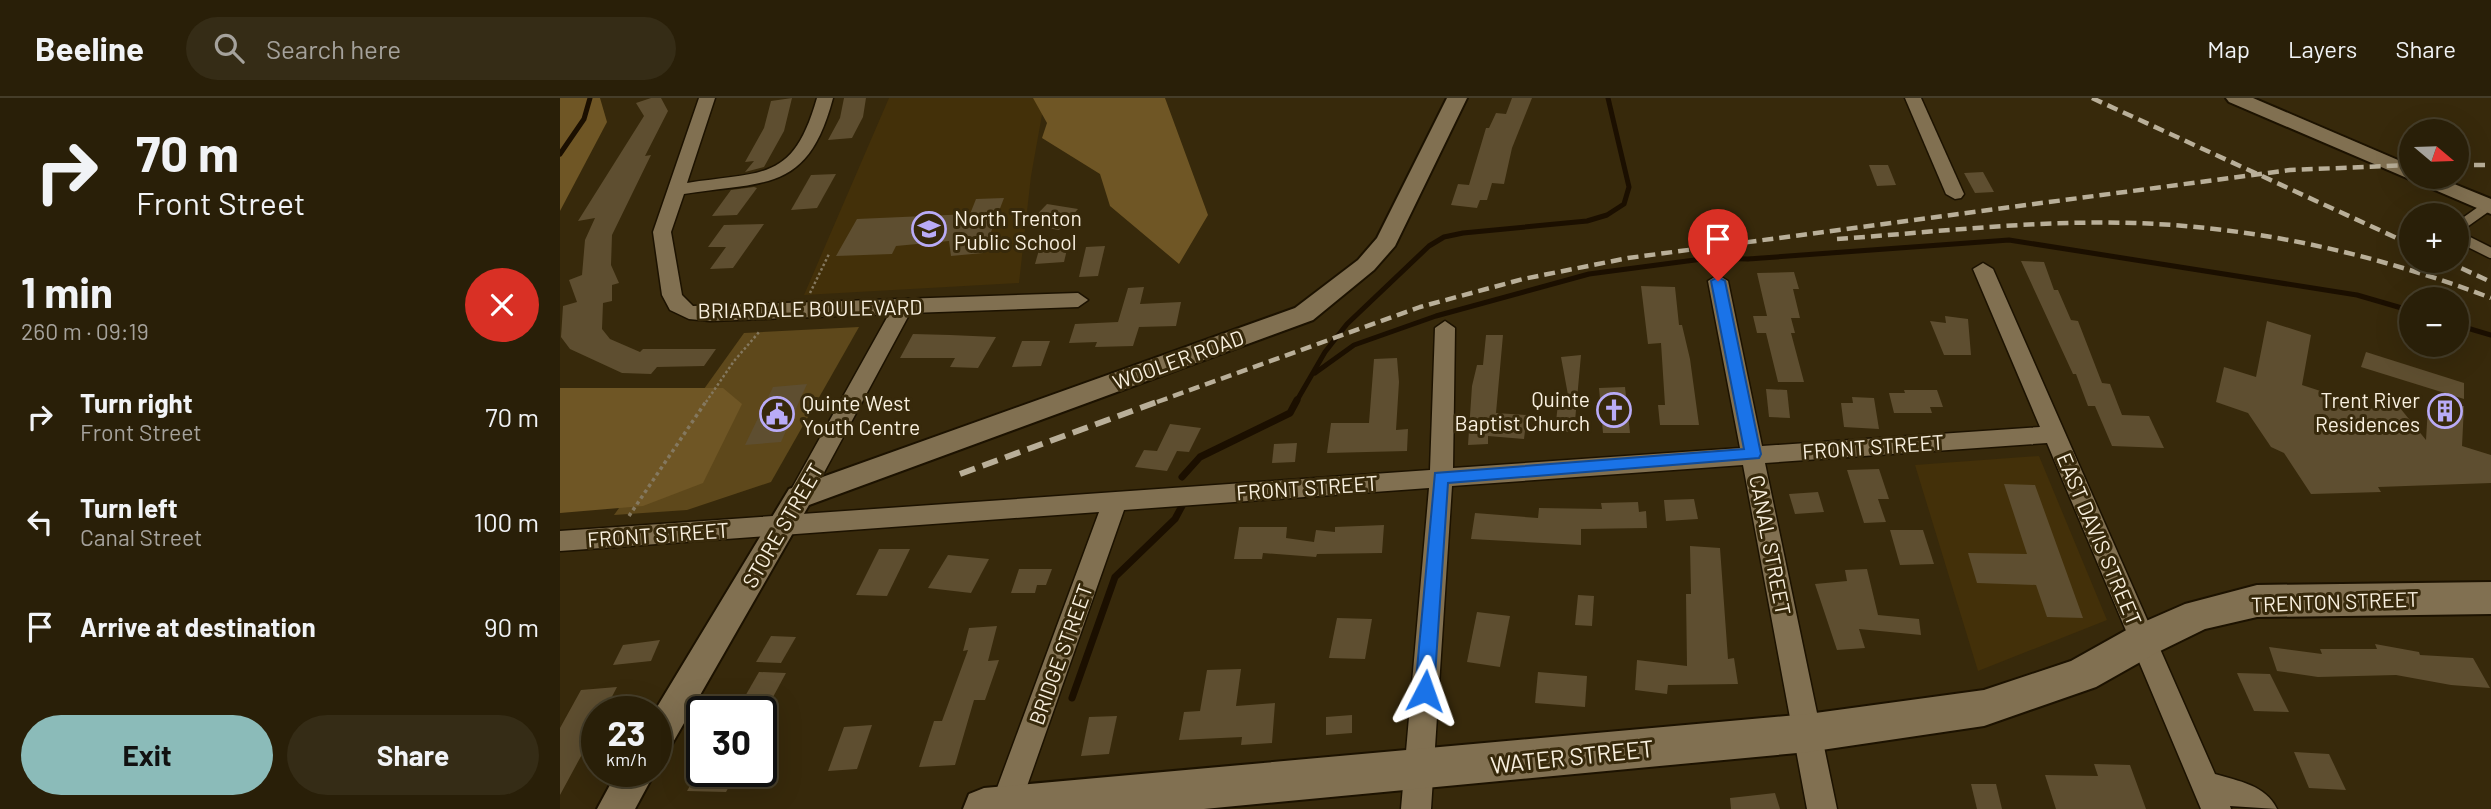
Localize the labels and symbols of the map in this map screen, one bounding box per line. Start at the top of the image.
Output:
north arrow [2399,119,2469,189]
place label: North Trenton Public School [954,205,1082,254]
pin [1688,209,1748,281]
school or university icon: North Trenton Public School [910,210,948,248]
street label: BRIARDALE BOULEVARD [697,294,923,322]
street label: WOOLER ROAD [1109,324,1247,394]
place label: Quinte Baptist Church [1455,386,1590,435]
place label: Trent River Residences [2315,387,2420,436]
place label: Quinte West Youth Centre [802,390,920,439]
church icon: Quinte Baptist Church [1595,391,1633,429]
building icon: Trent River Residences [2426,392,2464,430]
public building icon: Quinte West Youth Centre [758,395,796,433]
street label: FRONT STREET [1801,429,1945,463]
street label: EAST DAVIS STREET [2052,449,2148,629]
street label: STORE STREET [736,458,828,592]
street label: FRONT STREET [1235,470,1379,504]
street label: CANAL STREET [1745,473,1797,617]
street label: FRONT STREET [586,517,730,551]
street label: BRIDGE STREET [1023,580,1097,728]
street label: TRENTON STREET [2251,586,2419,616]
position arrow [1388,654,1462,728]
speed limit sign: 30 [686,696,777,787]
street label: WATER STREET [1489,733,1655,779]

